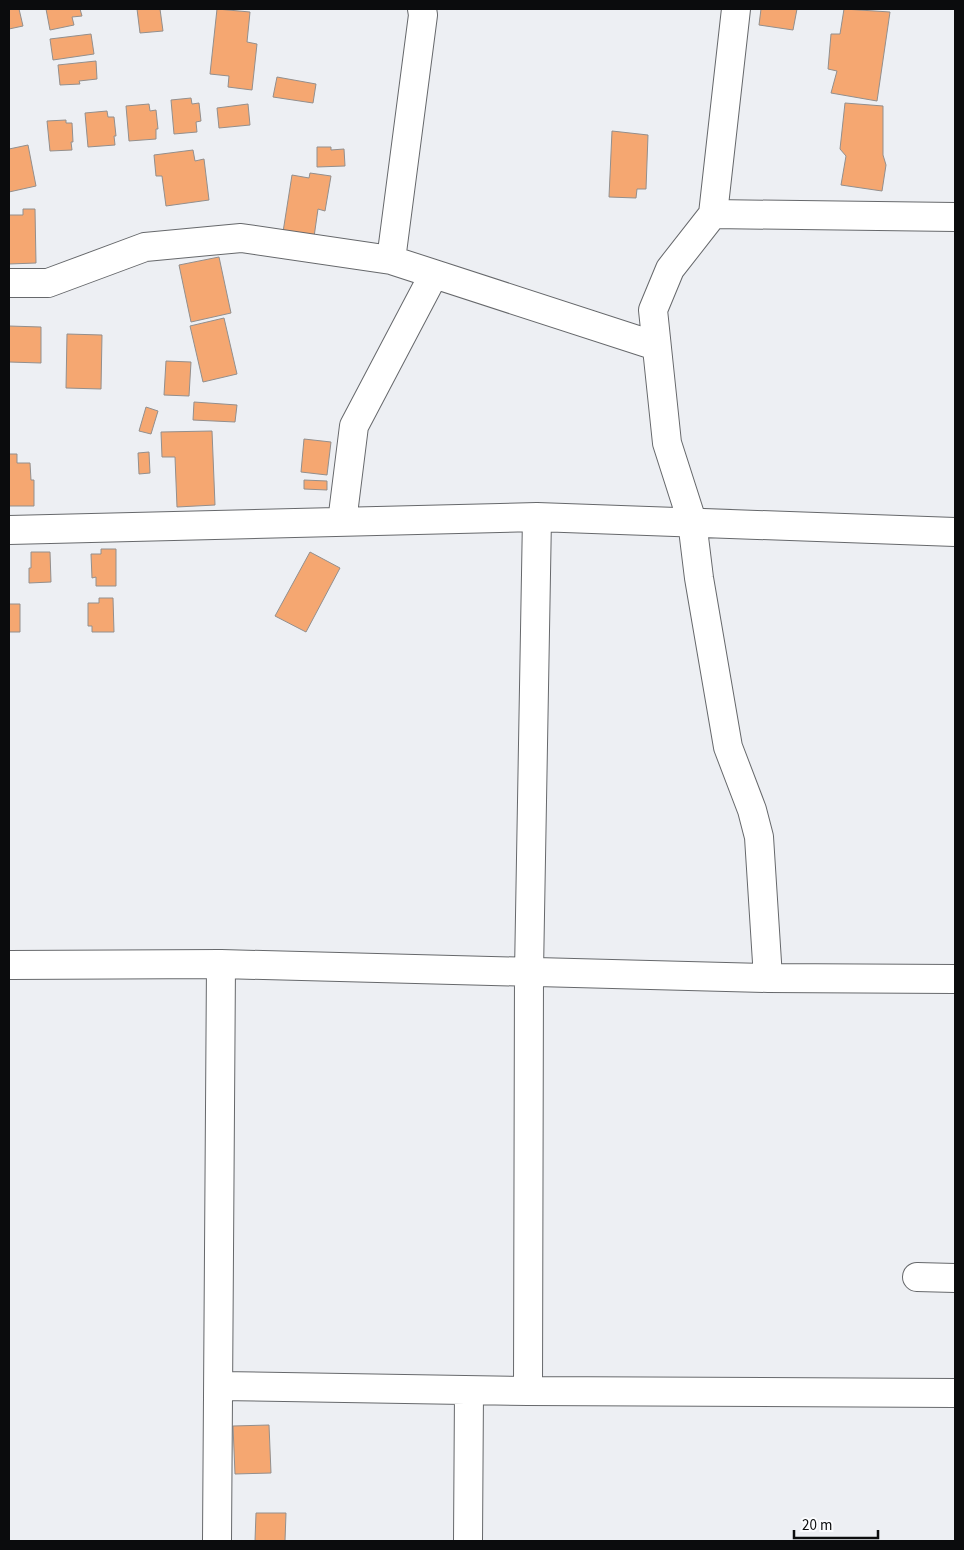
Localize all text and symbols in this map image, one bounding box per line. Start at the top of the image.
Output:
scale bar [794,1508,878,1540]
text: 20 m [802,1515,832,1536]

